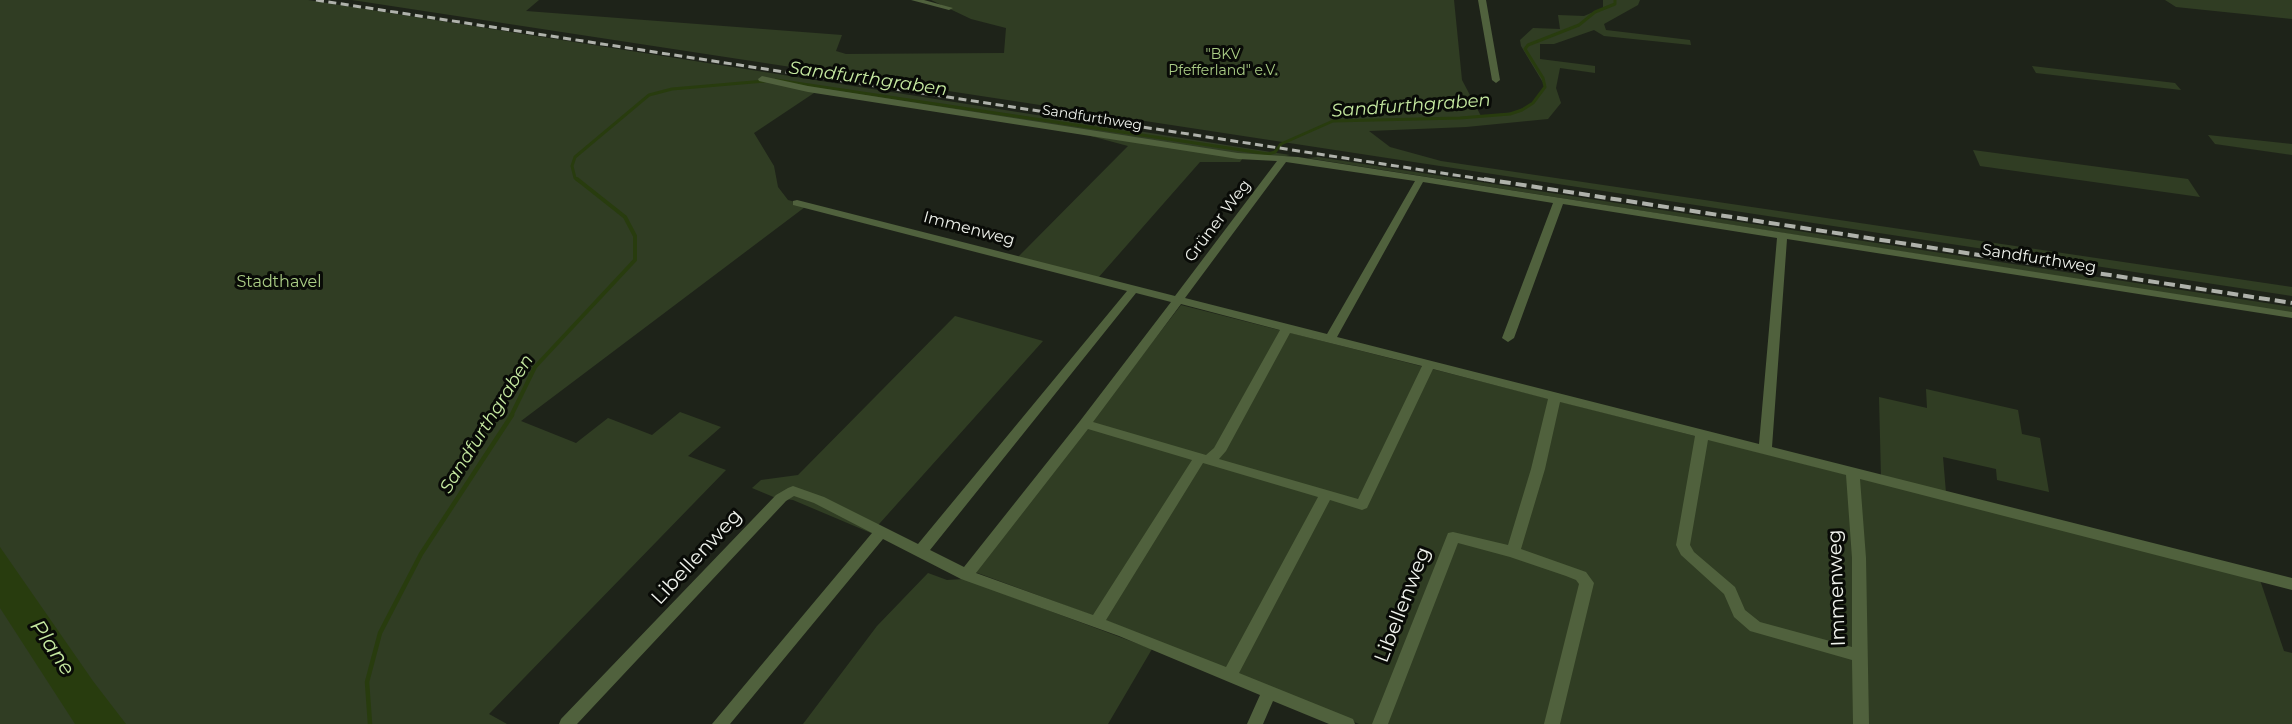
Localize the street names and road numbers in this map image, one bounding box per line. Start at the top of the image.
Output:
street label: Sandfurthweg [1041,102,1143,134]
street label: Grüner Weg [1181,176,1255,266]
street label: Immenweg [921,208,1017,250]
street label: Sandfurthweg [1981,240,2097,278]
street label: Libellenweg [647,504,747,610]
street label: Immenweg [1823,529,1851,647]
street label: Libellenweg [1370,544,1436,666]

